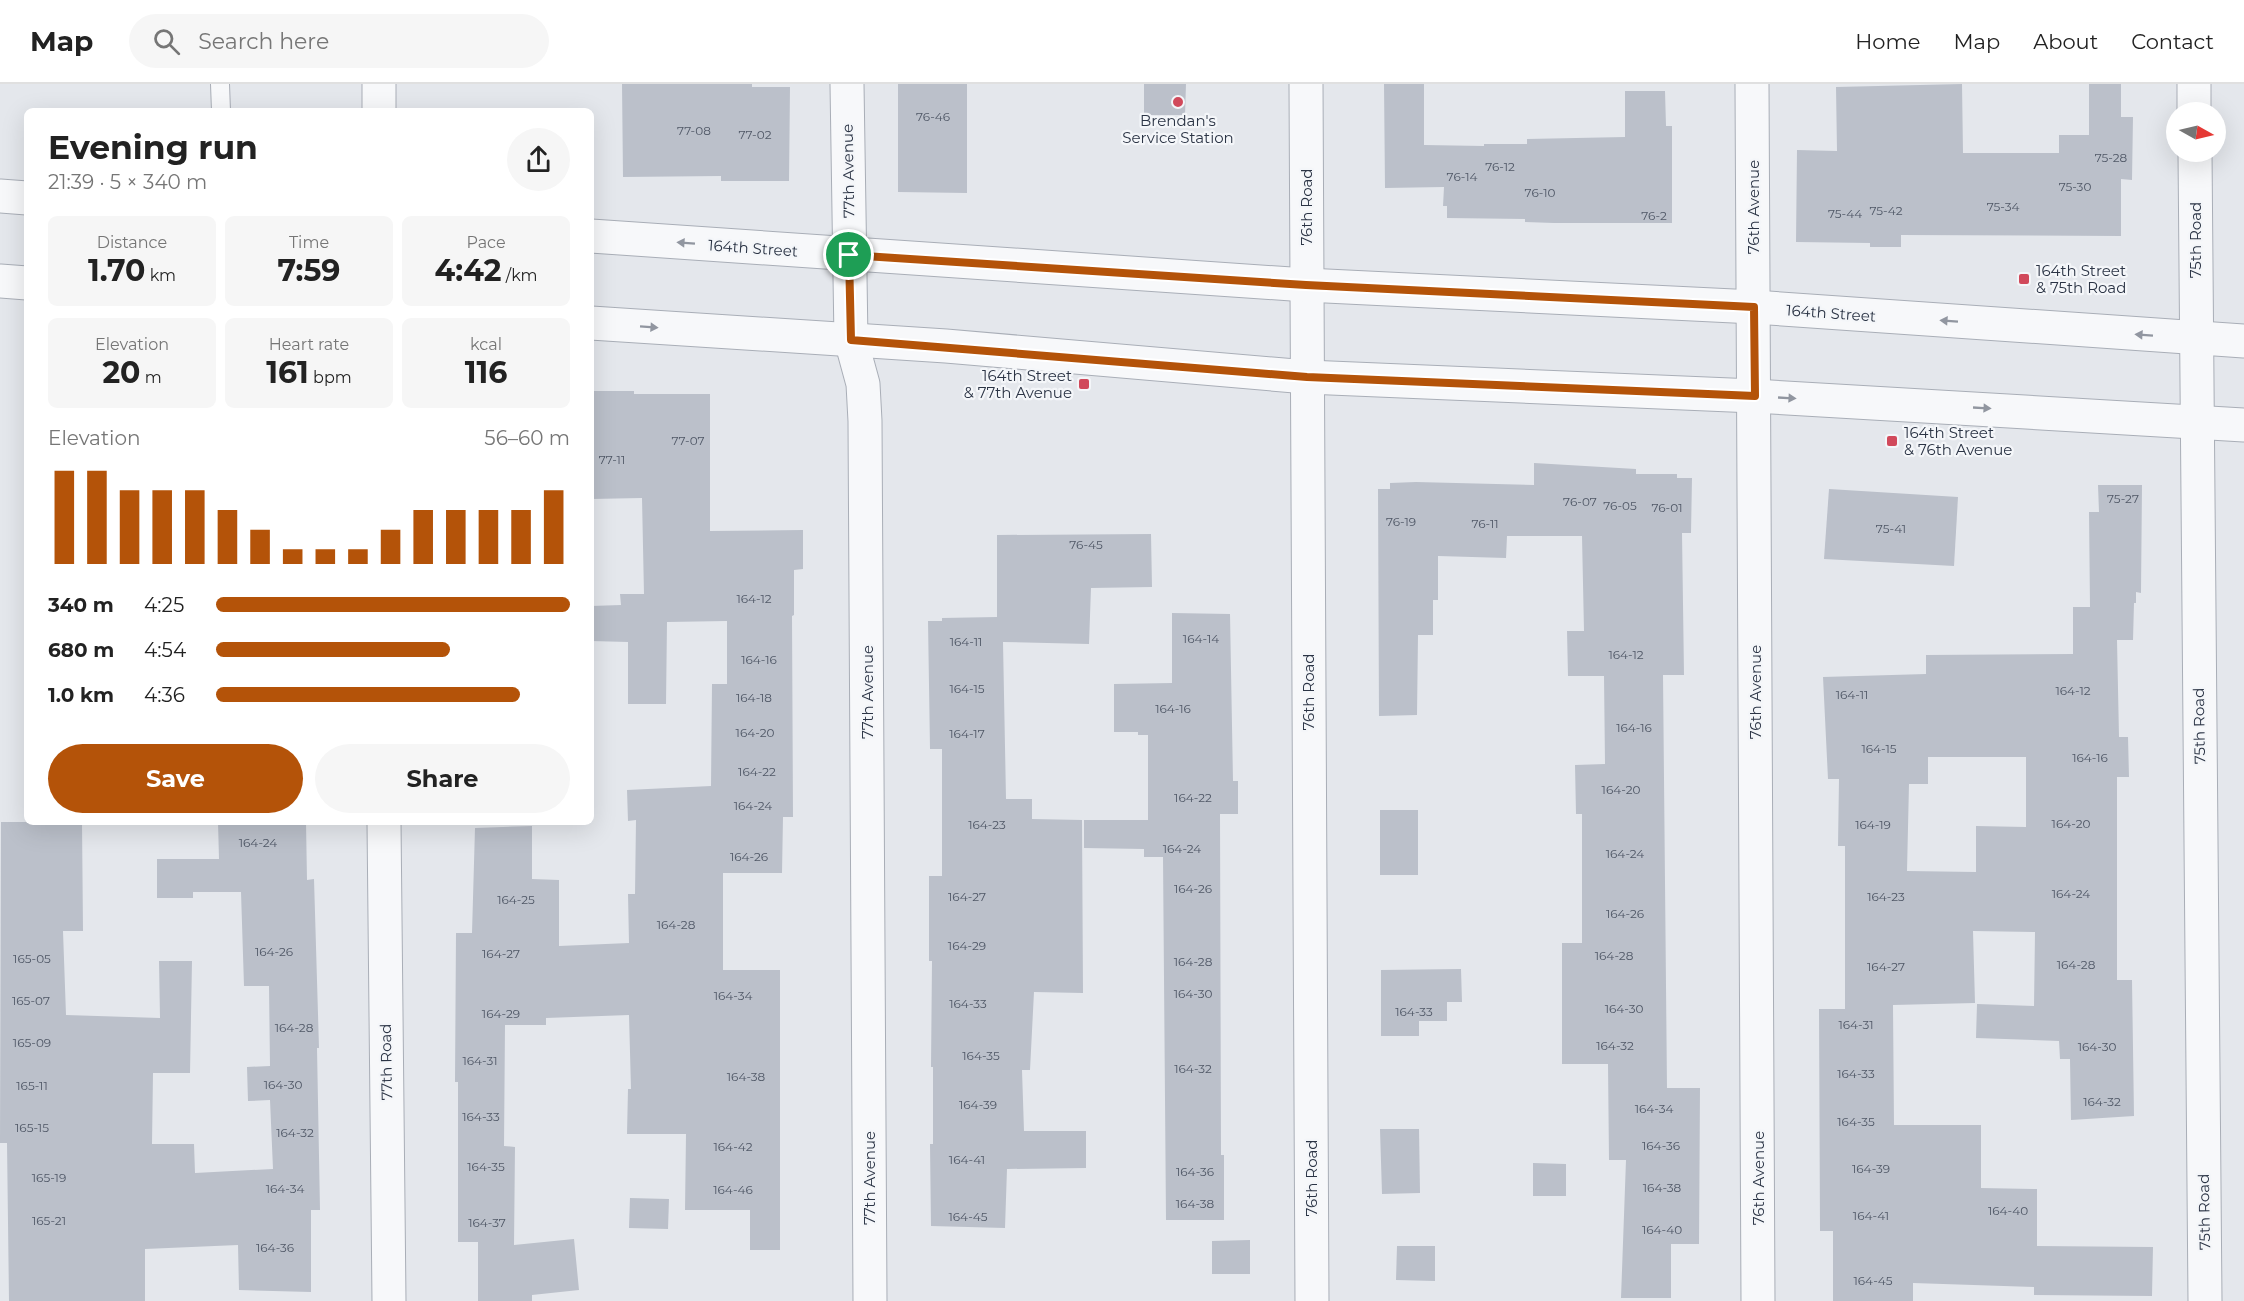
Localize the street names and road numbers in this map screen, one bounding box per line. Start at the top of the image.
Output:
street label: 77th Avenue [838,124,858,218]
street label: 76th Avenue [1744,160,1763,254]
street label: 76th Road [1297,168,1316,246]
street label: 75th Road [2186,202,2205,278]
street label: 164th Street [707,235,799,261]
street label: 164th Street [1785,300,1877,326]
street label: 77th Avenue [858,645,877,739]
street label: 76th Avenue [1746,645,1765,739]
street label: 76th Road [1299,653,1318,731]
street label: 75th Road [2189,688,2209,764]
street label: 77th Road [376,1023,396,1101]
street label: 77th Avenue [860,1131,879,1225]
street label: 76th Avenue [1749,1131,1768,1225]
street label: 76th Road [1302,1139,1321,1217]
street label: 75th Road [2194,1174,2214,1250]

